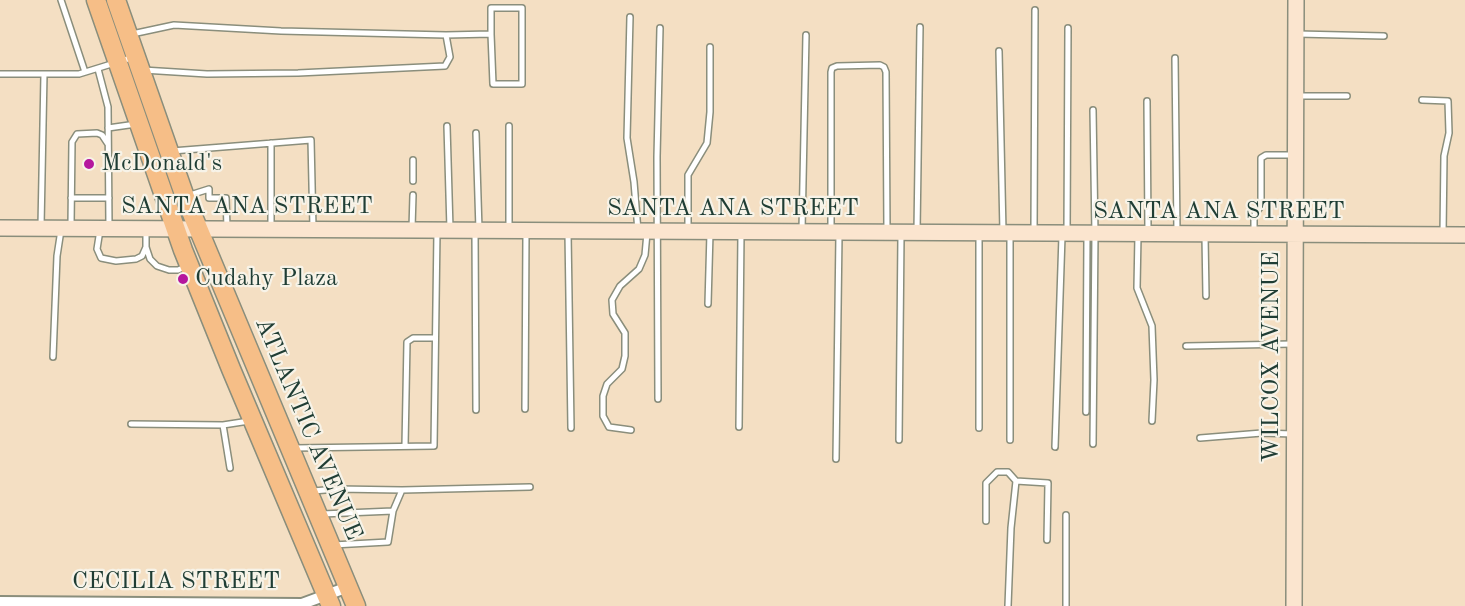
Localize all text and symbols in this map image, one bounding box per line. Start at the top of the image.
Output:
place label: McDonald's [101,150,222,178]
marker: McDonald's [82,157,96,171]
street label: SANTA ANA STREET [121,193,373,221]
street label: SANTA ANA STREET [607,195,859,223]
street label: SANTA ANA STREET [1093,198,1345,226]
street label: WILCOX AVENUE [1258,251,1286,463]
place label: Cudahy Plaza [195,265,338,293]
marker: Cudahy Plaza [176,272,190,286]
street label: ATLANTIC AVENUE [248,313,368,545]
street label: CECILIA STREET [72,568,280,596]

